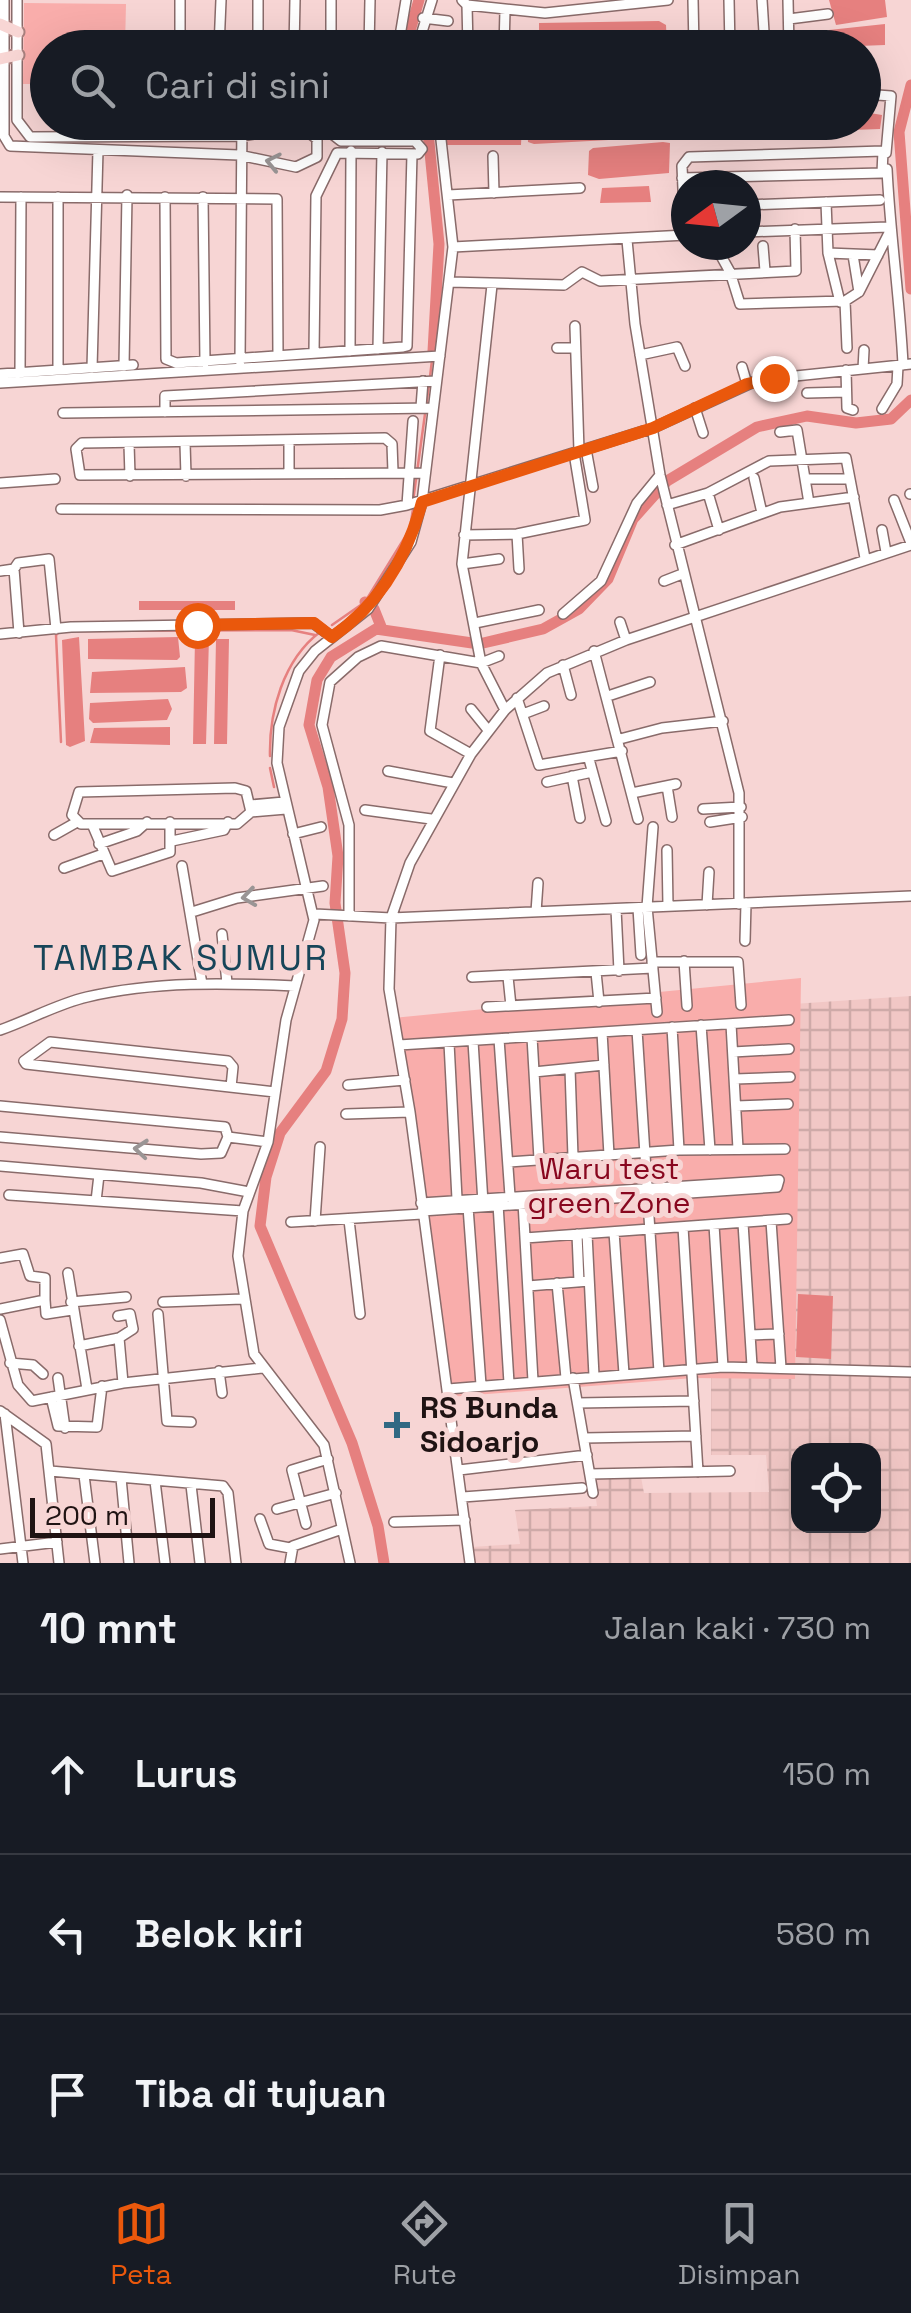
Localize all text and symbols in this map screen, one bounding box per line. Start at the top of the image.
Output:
search box [30,30,881,140]
icon: search [65,58,120,113]
text: Cari di sini [145,61,330,109]
one-way arrow [265,153,282,174]
north arrow [671,170,761,260]
route end [752,356,798,402]
route start [175,603,221,649]
one-way arrow [241,885,257,906]
district label: TAMBAK SUMUR [33,936,329,980]
one-way arrow [133,1139,149,1160]
park label: Waru test green Zone [527,1149,691,1222]
place label: RS Bunda Sidoarjo [420,1388,558,1461]
marker: RS Bunda Sidoarjo [384,1412,410,1438]
map controls [791,1443,881,1533]
button: locate [791,1443,881,1533]
scale bar [30,1493,215,1538]
text: 200 m [45,1497,129,1533]
text: 10 mnt [40,1602,177,1655]
text: Jalan kaki · 730 m [604,1608,871,1648]
icon: ahead [40,1747,95,1802]
text: Lurus [135,1750,237,1798]
text: 150 m [782,1754,871,1794]
icon: left [40,1907,95,1962]
text: Belok kiri [135,1910,303,1958]
text: 580 m [776,1914,871,1954]
icon: arrive [40,2067,95,2122]
text: Tiba di tujuan [135,2070,387,2118]
tab: Peta [111,2196,172,2292]
tab: Rute [393,2196,457,2292]
tab: Disimpan [678,2196,800,2292]

